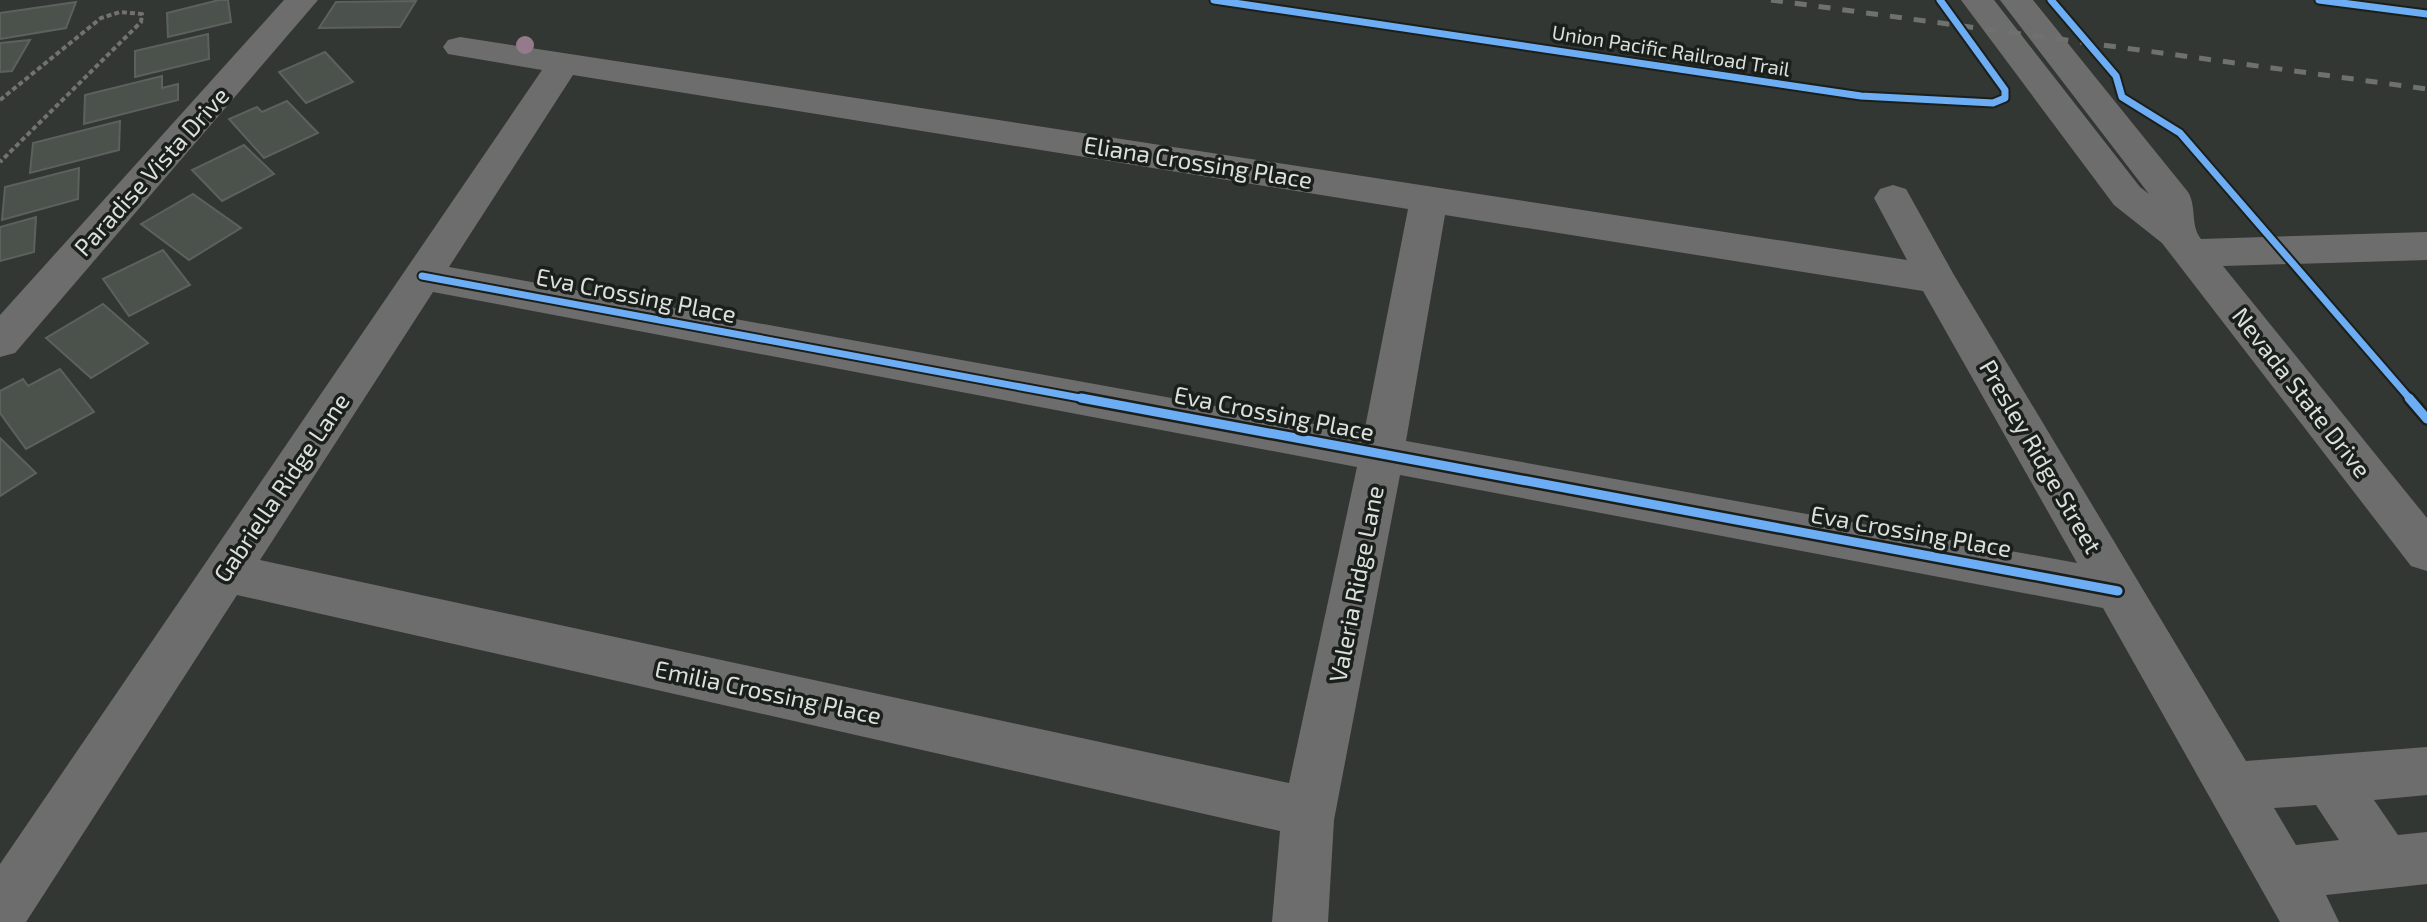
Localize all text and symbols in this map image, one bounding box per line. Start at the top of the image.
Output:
street label: Union Pacific Railroad Trail [1550,19,1792,81]
street label: Paradise Vista Drive [68,81,234,261]
street label: Eliana Crossing Place [1082,129,1314,194]
street label: Eva Crossing Place [534,261,739,328]
street label: Nevada State Drive [2227,301,2378,483]
street label: Presley Ridge Street [1974,354,2109,558]
street label: Eva Crossing Place [1172,379,1377,446]
street label: Gabriella Ridge Lane [207,387,355,587]
street label: Valeria Ridge Lane [1322,483,1389,684]
street label: Eva Crossing Place [1809,499,2014,562]
street label: Emilia Crossing Place [653,653,884,730]

